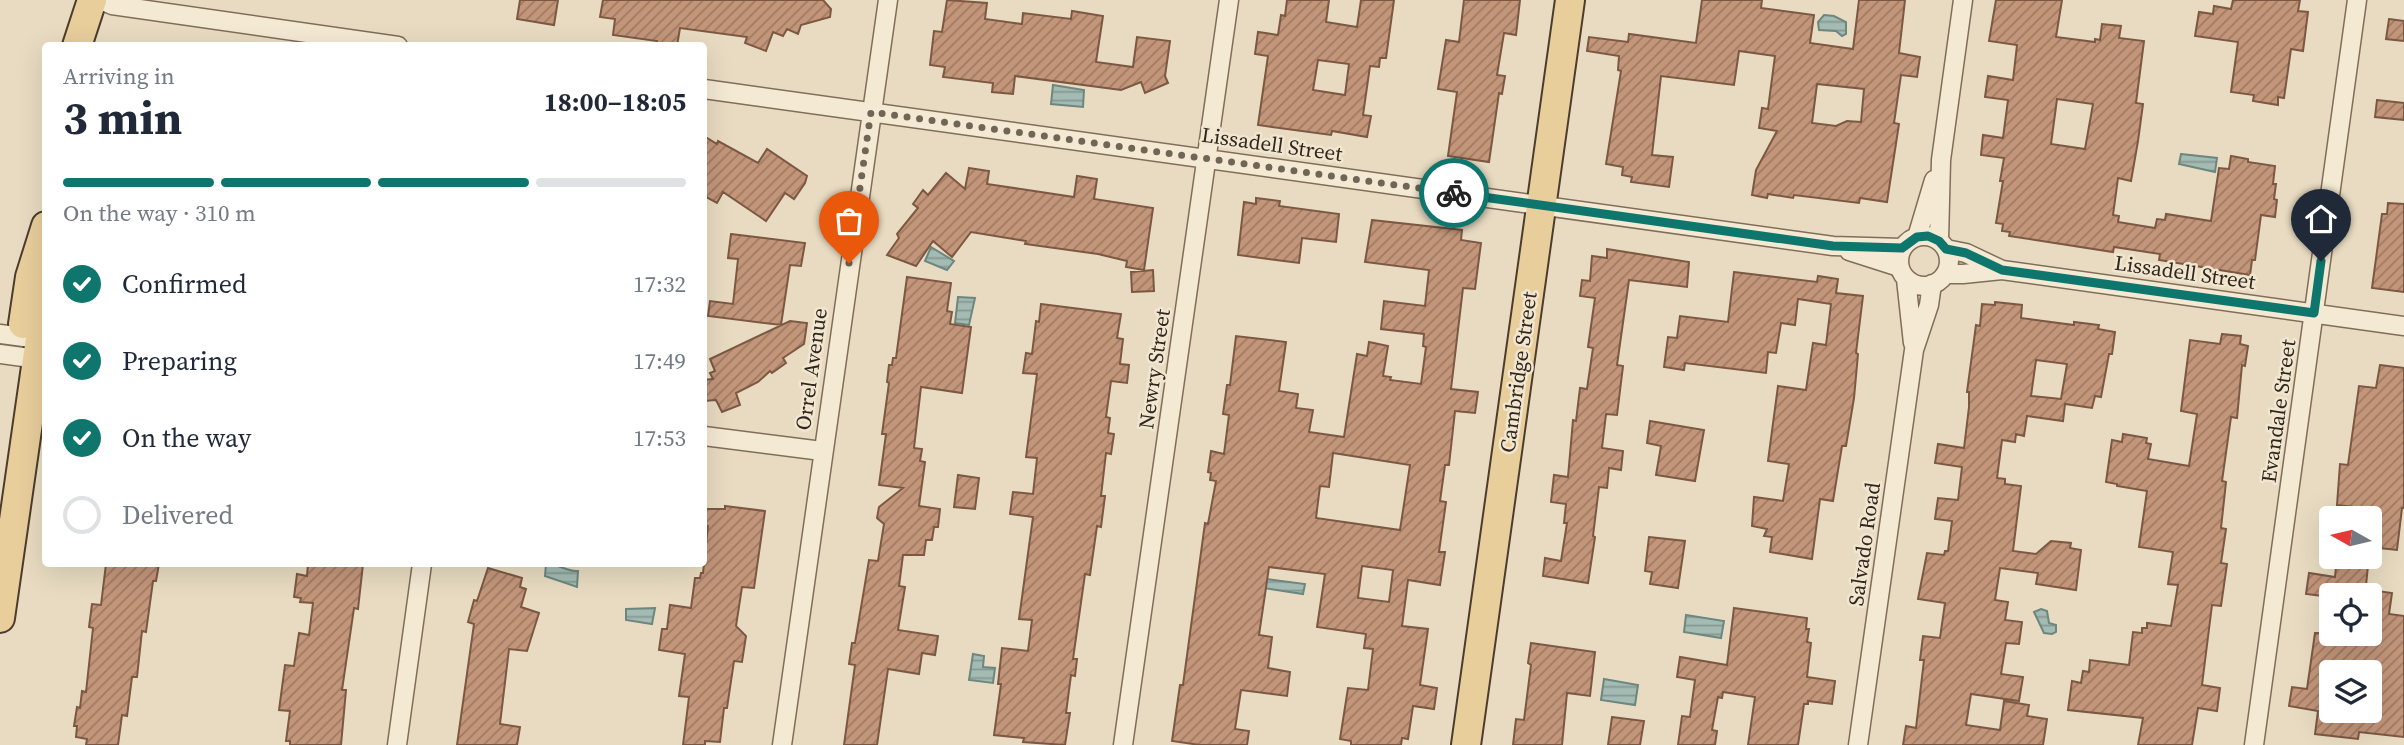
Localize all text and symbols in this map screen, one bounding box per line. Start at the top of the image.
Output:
text: Arriving in [63,60,175,92]
text: 18:00–18:05 [544,84,686,120]
text: 3 min [63,86,182,149]
street label: Lissadell Street [1200,120,1344,168]
courier [1419,158,1489,228]
icon: bike [1435,174,1473,212]
pin [2291,189,2351,261]
pin [819,191,879,263]
text: On the way · 310 m [63,197,256,229]
icon: home [2302,200,2340,238]
icon: bag [830,202,868,240]
street label: Lissadell Street [2113,248,2257,296]
icon: check [63,265,101,303]
text: Confirmed [122,266,247,302]
text: 17:32 [633,268,686,300]
street label: Cambridge Street [1492,289,1544,454]
street label: Orrel Avenue [788,306,834,432]
street label: Newry Street [1131,307,1177,431]
street label: Evandale Street [2254,337,2302,484]
icon: check [63,342,101,380]
text: Preparing [122,343,237,379]
text: 17:49 [633,345,686,377]
icon: check [63,419,101,457]
text: On the way [122,420,251,456]
text: 17:53 [633,422,686,454]
street label: Salvado Road [1841,480,1887,608]
text: Delivered [122,497,233,533]
north arrow [2319,506,2382,569]
map controls [2319,506,2382,723]
button: locate [2319,583,2382,646]
button: layers [2319,660,2382,723]

